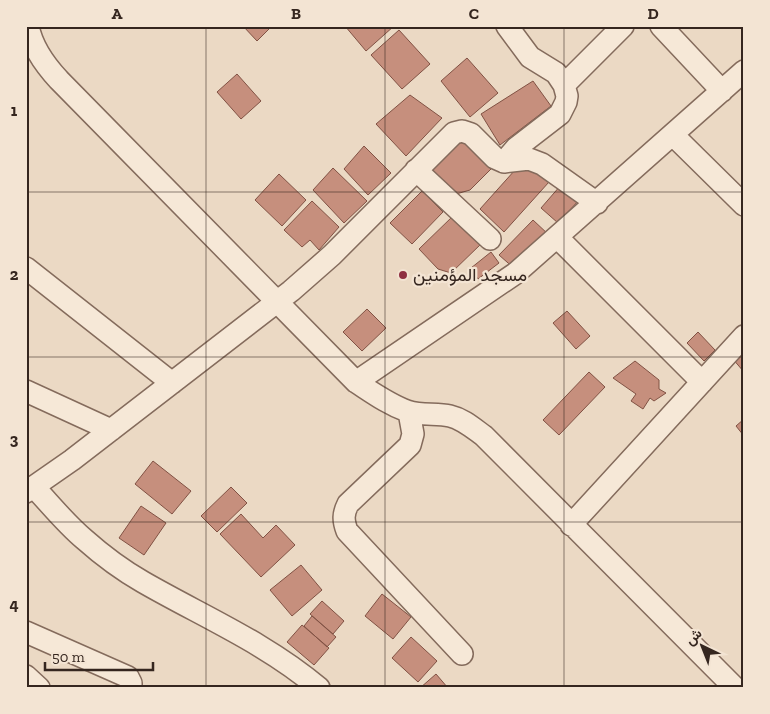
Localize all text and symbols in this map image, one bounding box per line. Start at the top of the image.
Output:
text: A [112,4,123,23]
text: B [291,4,301,23]
text: C [469,4,479,23]
text: D [647,4,659,23]
text: 1 [11,101,18,120]
place label: مسجد المؤمنين [413,264,527,286]
text: 2 [10,265,19,284]
marker: مسجد المؤمنين [397,269,409,281]
text: 3 [10,430,19,449]
text: 4 [9,595,19,614]
north arrow [678,622,728,672]
text: ش [682,625,706,649]
scale bar [45,639,152,671]
text: 50 m [52,648,85,666]

